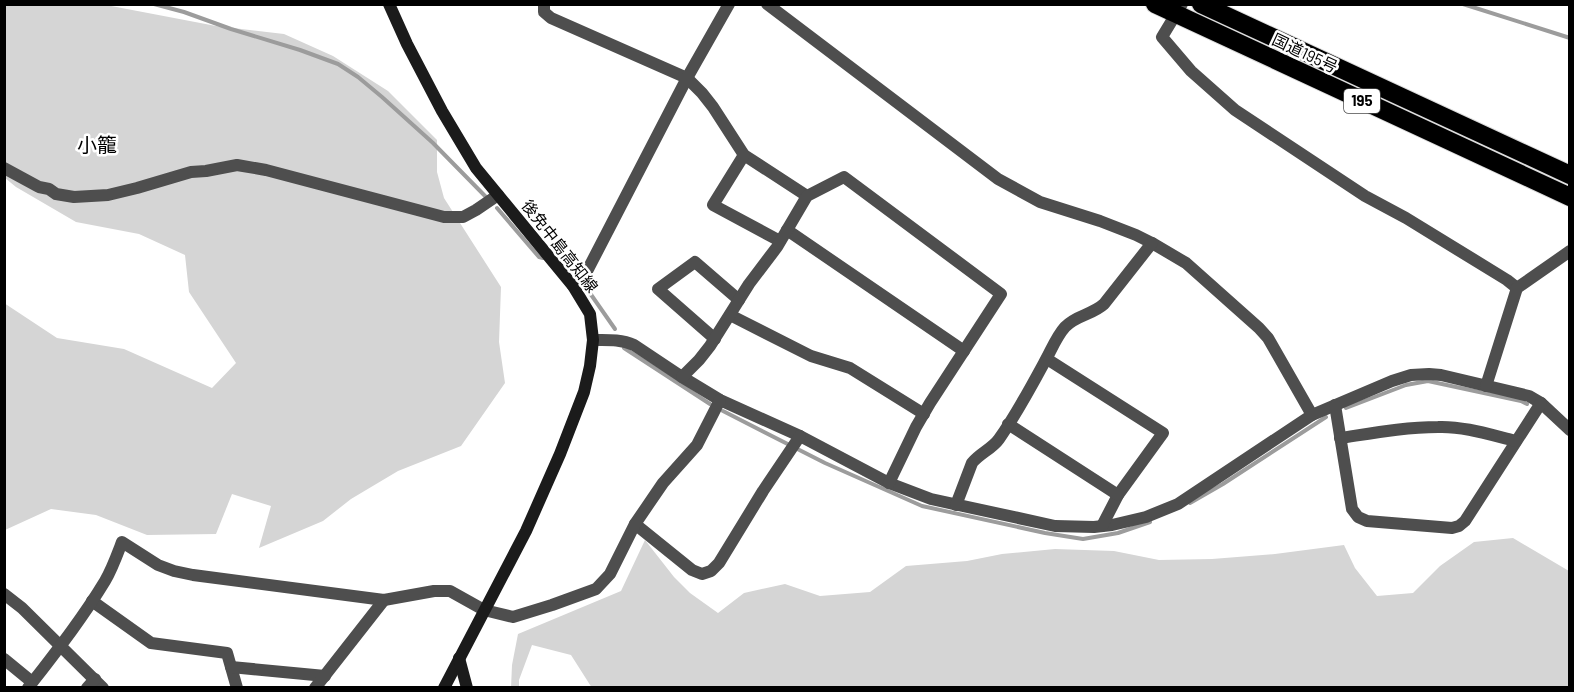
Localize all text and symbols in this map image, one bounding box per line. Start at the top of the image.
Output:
street label: 国道195号 [1269,29,1341,76]
road number: 195 [1344,89,1380,113]
district label: 小籠 [77,132,117,156]
street label: 後免中島高知線 [518,196,602,296]

